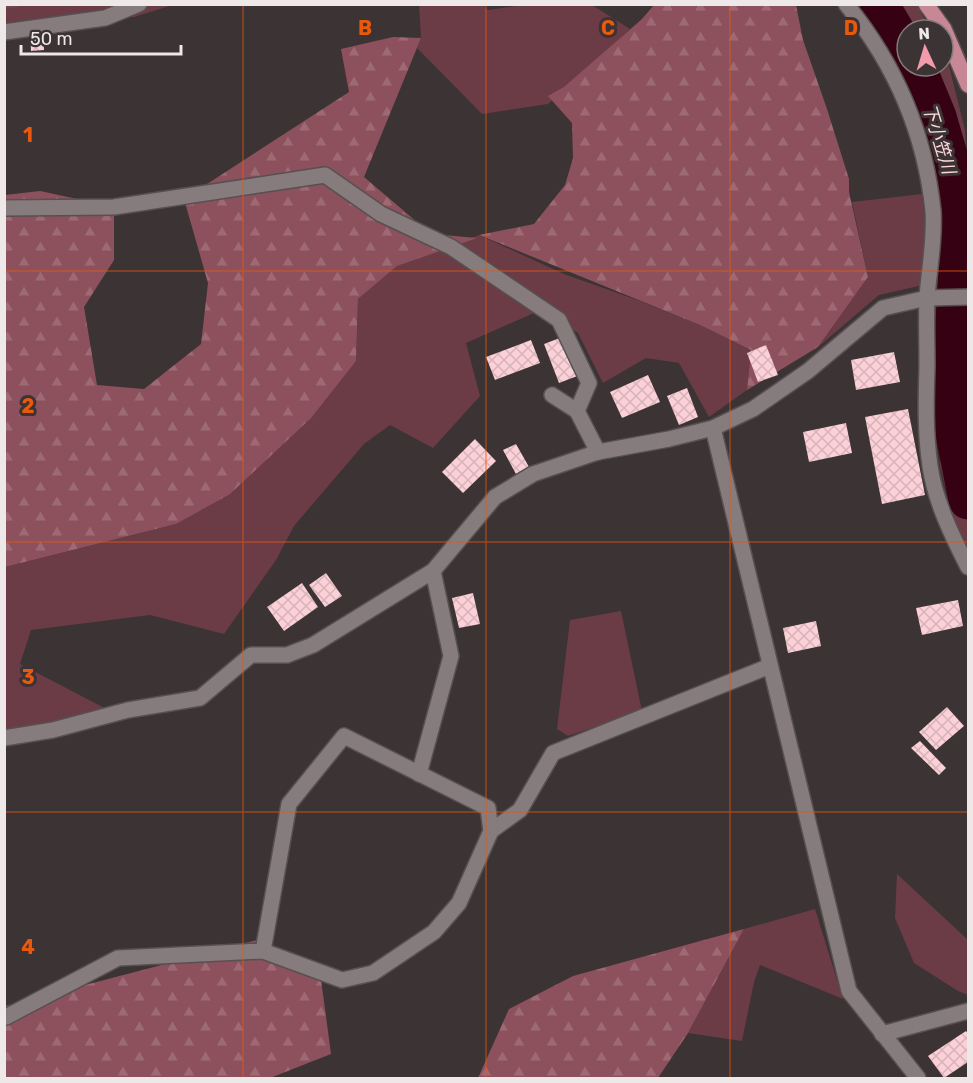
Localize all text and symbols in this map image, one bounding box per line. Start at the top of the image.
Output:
text: B [358,16,372,40]
text: C [601,16,615,40]
text: D [844,16,858,40]
scale bar [21,18,182,56]
north arrow [895,18,955,78]
text: N [918,24,930,43]
text: 50 m [30,28,73,50]
water label: 下小笠川 [918,101,961,179]
text: 1 [23,123,33,147]
text: 2 [22,394,35,418]
text: 3 [21,665,35,689]
text: 4 [21,935,35,959]

